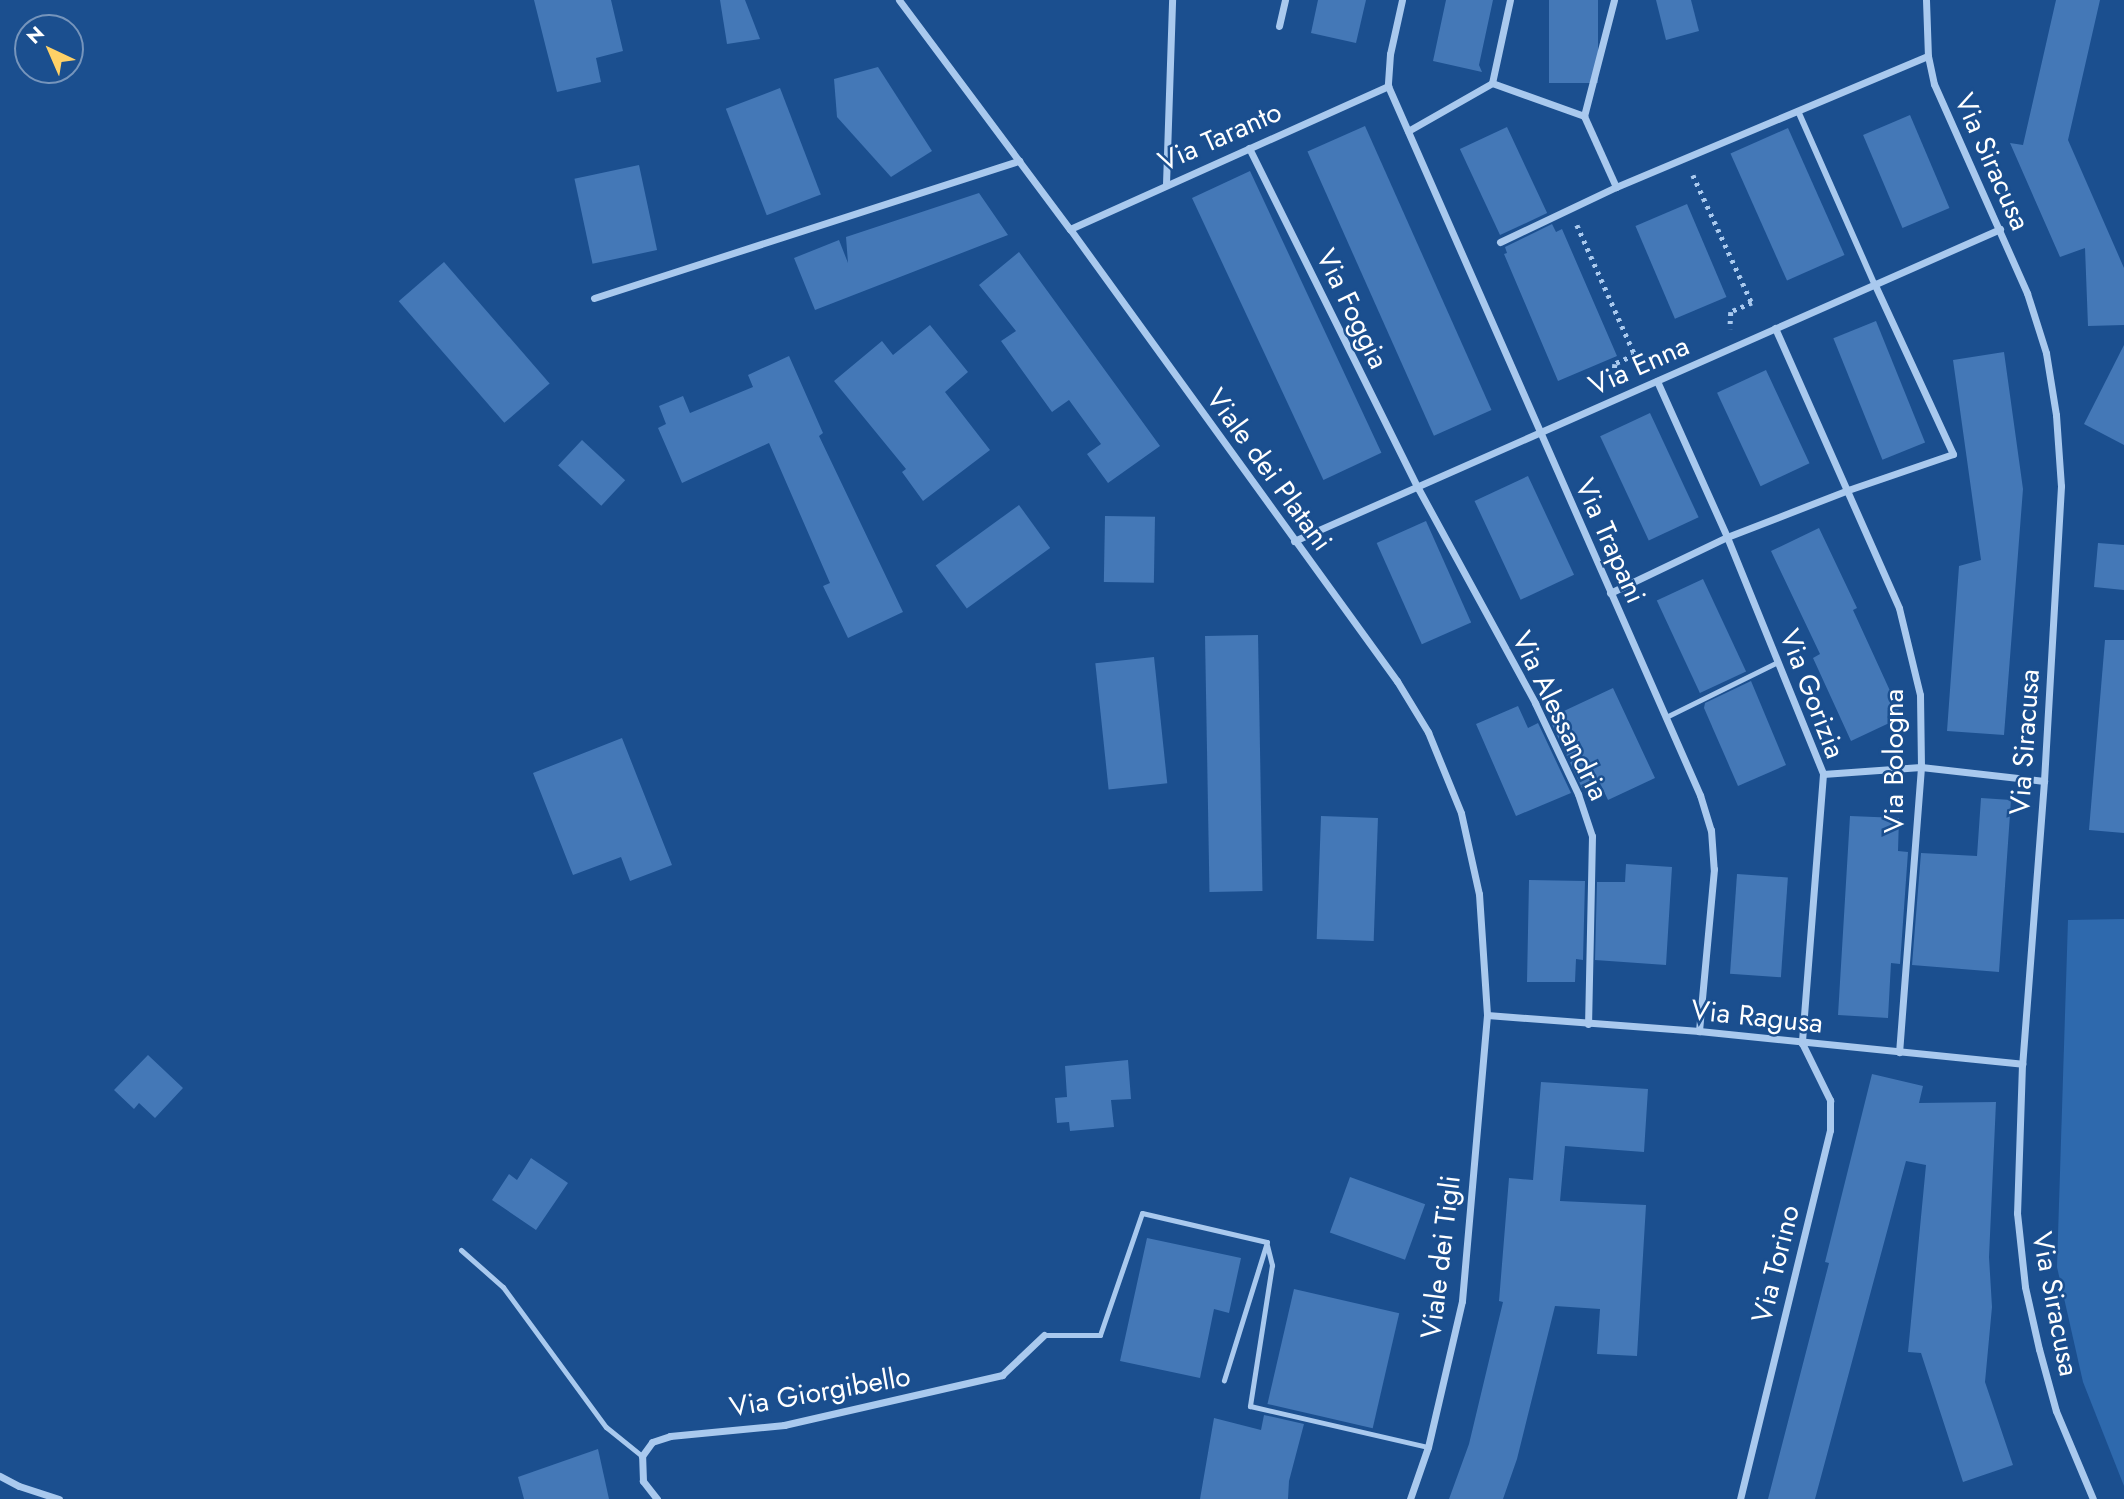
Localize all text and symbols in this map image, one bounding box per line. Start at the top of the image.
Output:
north arrow [14,14,84,84]
text: N [21,20,50,50]
street label: Via Siracusa [1947,88,2037,236]
street label: Via Taranto [1153,95,1287,179]
street label: Via Foggia [1309,244,1395,374]
street label: Via Enna [1584,329,1694,403]
street label: Viale dei Platani [1199,382,1339,558]
street label: Via Trapani [1568,473,1652,609]
street label: Via Gorizia [1772,625,1852,763]
street label: Via Alessandria [1505,626,1615,806]
street label: Via Siracusa [2003,668,2047,816]
street label: Via Bologna [1877,689,1911,833]
street label: Via Ragusa [1690,993,1824,1041]
street label: Viale dei Tigli [1414,1173,1468,1341]
street label: Via Torino [1745,1202,1807,1326]
street label: Via Siracusa [2025,1229,2085,1379]
street label: Via Giorgibello [727,1360,913,1424]

